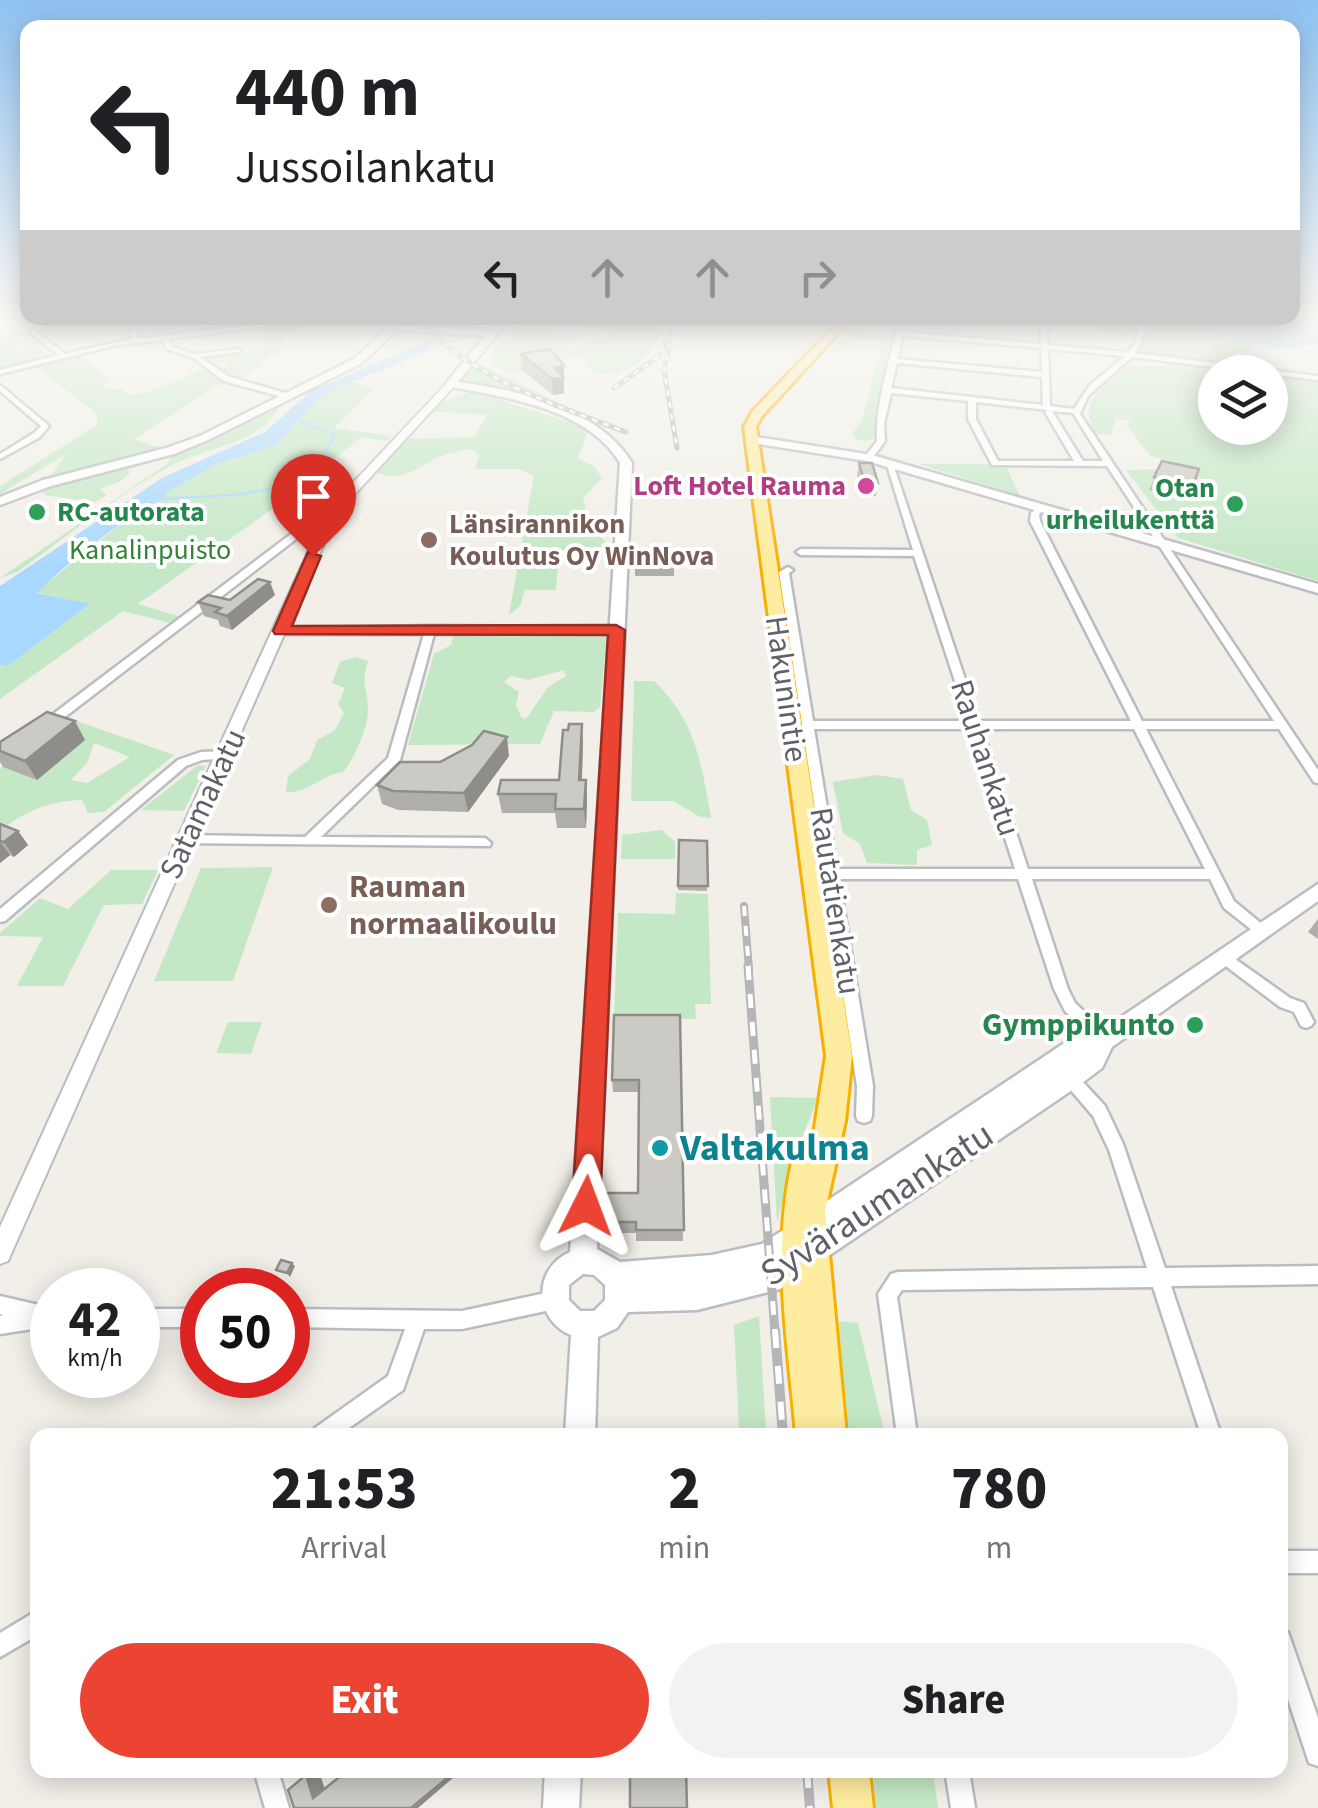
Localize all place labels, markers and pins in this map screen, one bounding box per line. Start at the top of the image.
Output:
pin [271,454,356,557]
place label: Loft Hotel Rauma [633,466,846,506]
place label: Otan urheilukenttä [1046,468,1215,540]
marker: Loft Hotel Rauma [855,475,877,497]
place label: RC-autorata [57,492,205,532]
marker: Otan urheilukenttä [1224,493,1246,515]
marker: RC-autorata [26,501,48,523]
place label: Länsirannikon Koulutus Oy WinNova [449,504,714,576]
marker: Länsirannikon Koulutus Oy WinNova [418,529,440,551]
place label: Rauman normaalikoulu [349,864,557,947]
marker: Rauman normaalikoulu [318,894,340,916]
place label: Gymppikunto [982,1002,1175,1048]
marker: Gymppikunto [1184,1014,1206,1036]
place label: Valtakulma [679,1121,870,1175]
marker: Valtakulma [649,1137,671,1159]

